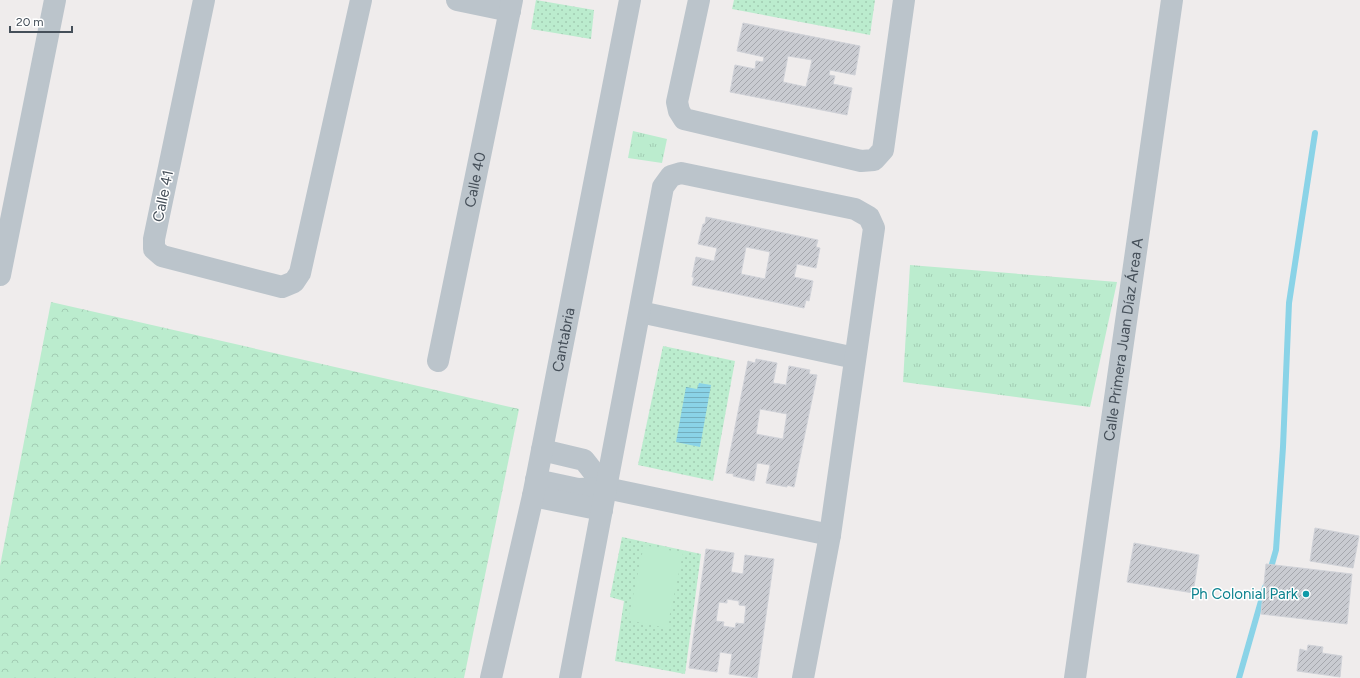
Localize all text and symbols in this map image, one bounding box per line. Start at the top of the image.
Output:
scale bar [10,8,72,34]
text: 20 m [16,15,44,29]
street label: Calle 40 [461,151,490,209]
street label: Calle 41 [149,168,177,224]
street label: Calle Primera Juan Díaz Área A [1100,237,1147,442]
street label: Cantabria [548,306,579,373]
place label: Ph Colonial Park [1191,585,1299,603]
marker: Ph Colonial Park [1301,589,1311,599]

